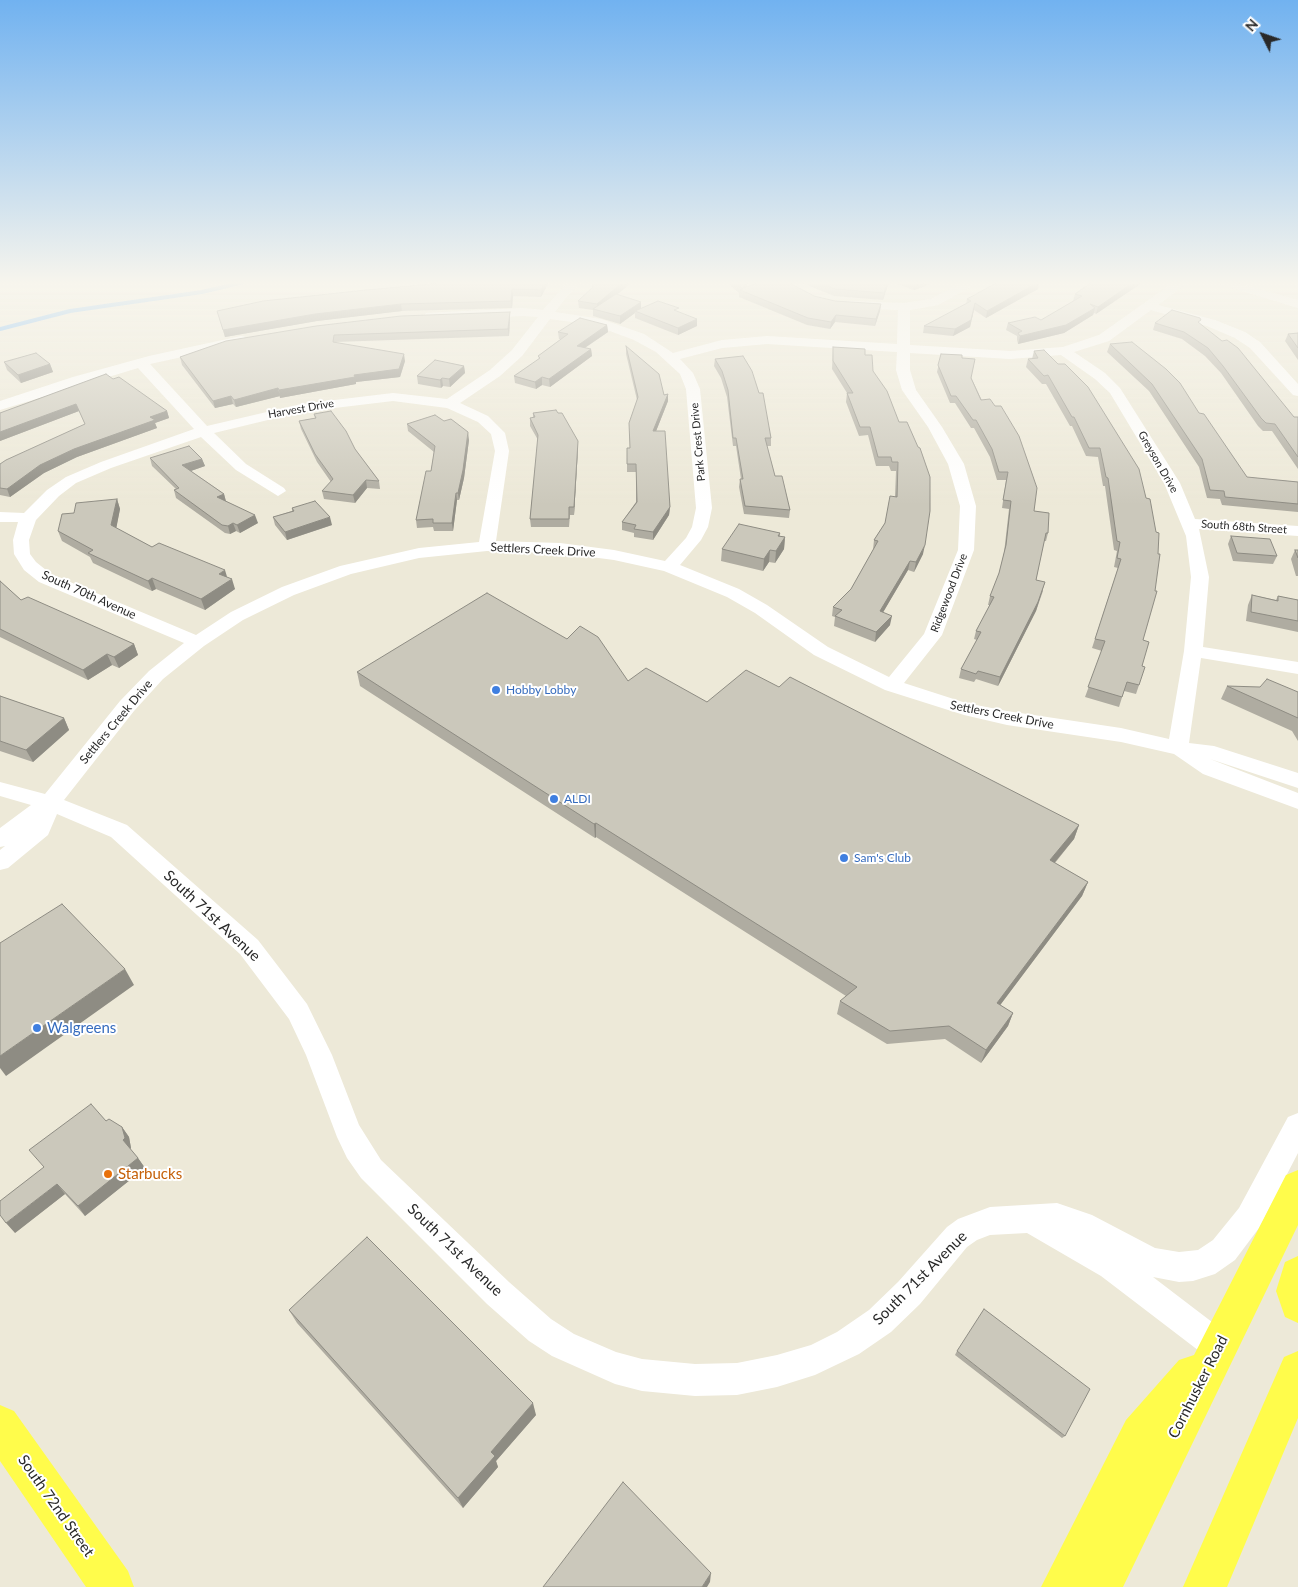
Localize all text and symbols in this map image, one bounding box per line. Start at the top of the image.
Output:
north arrow [1238,10,1288,60]
text: N [1241,15,1261,34]
street label: Harvest Drive [267,397,335,421]
street label: Park Crest Drive [688,402,708,482]
street label: Greyson Drive [1135,429,1181,495]
street label: South 68th Street [1201,517,1287,537]
street label: Settlers Creek Drive [490,540,596,560]
street label: Ridgewood Drive [928,552,970,634]
street label: South 70th Avenue [40,568,138,622]
street label: Settlers Creek Drive [77,677,155,767]
place label: Hobby Lobby [506,683,576,697]
marker: Hobby Lobby [490,684,502,696]
street label: Settlers Creek Drive [949,698,1055,732]
place label: ALDI [564,792,591,806]
marker: ALDI [548,793,560,805]
place label: Sam's Club [854,851,911,865]
marker: Sam's Club [838,852,850,864]
street label: South 71st Avenue [160,867,264,965]
place label: Walgreens [47,1019,116,1037]
marker: Walgreens [31,1022,43,1034]
place label: Starbucks [118,1165,182,1183]
marker: Starbucks [102,1168,114,1180]
street label: South 71st Avenue [404,1200,506,1300]
street label: South 71st Avenue [869,1227,971,1329]
street label: Cornhusker Road [1164,1333,1232,1441]
street label: South 72nd Street [14,1452,98,1560]

